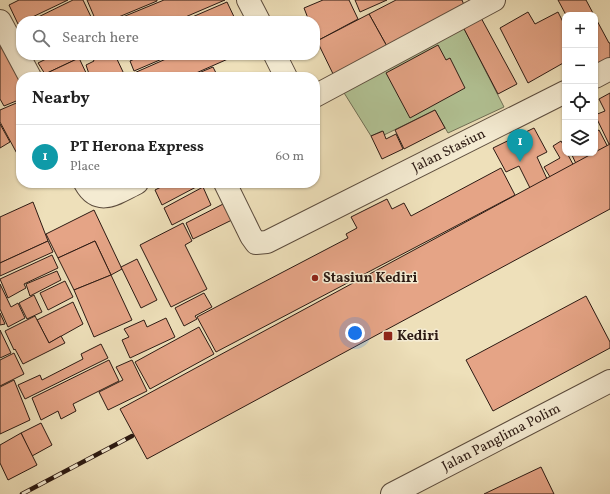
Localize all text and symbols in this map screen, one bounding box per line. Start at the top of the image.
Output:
map controls [562,12,598,156]
button: + [562,12,598,48]
search box [16,16,320,60]
icon: search [30,27,52,49]
text: Search here [62,28,139,49]
button: − [562,48,598,84]
button: locate [562,84,598,120]
text: Nearby [32,87,90,110]
button: layers [562,120,598,156]
street label: Jalan Stasiun [409,124,489,177]
pin: 1 [507,129,533,162]
text: PT Herona Express [70,137,204,158]
text: 1 [42,148,48,166]
text: 60 m [276,148,304,166]
text: Place [70,158,100,176]
place label: Stasiun Kediri [323,269,417,288]
marker: Stasiun Kediri [310,273,320,283]
your location [345,323,365,343]
place label: Kediri [397,327,439,346]
marker: Kediri [382,330,394,342]
street label: Jalan Panglima Polim [439,399,564,476]

